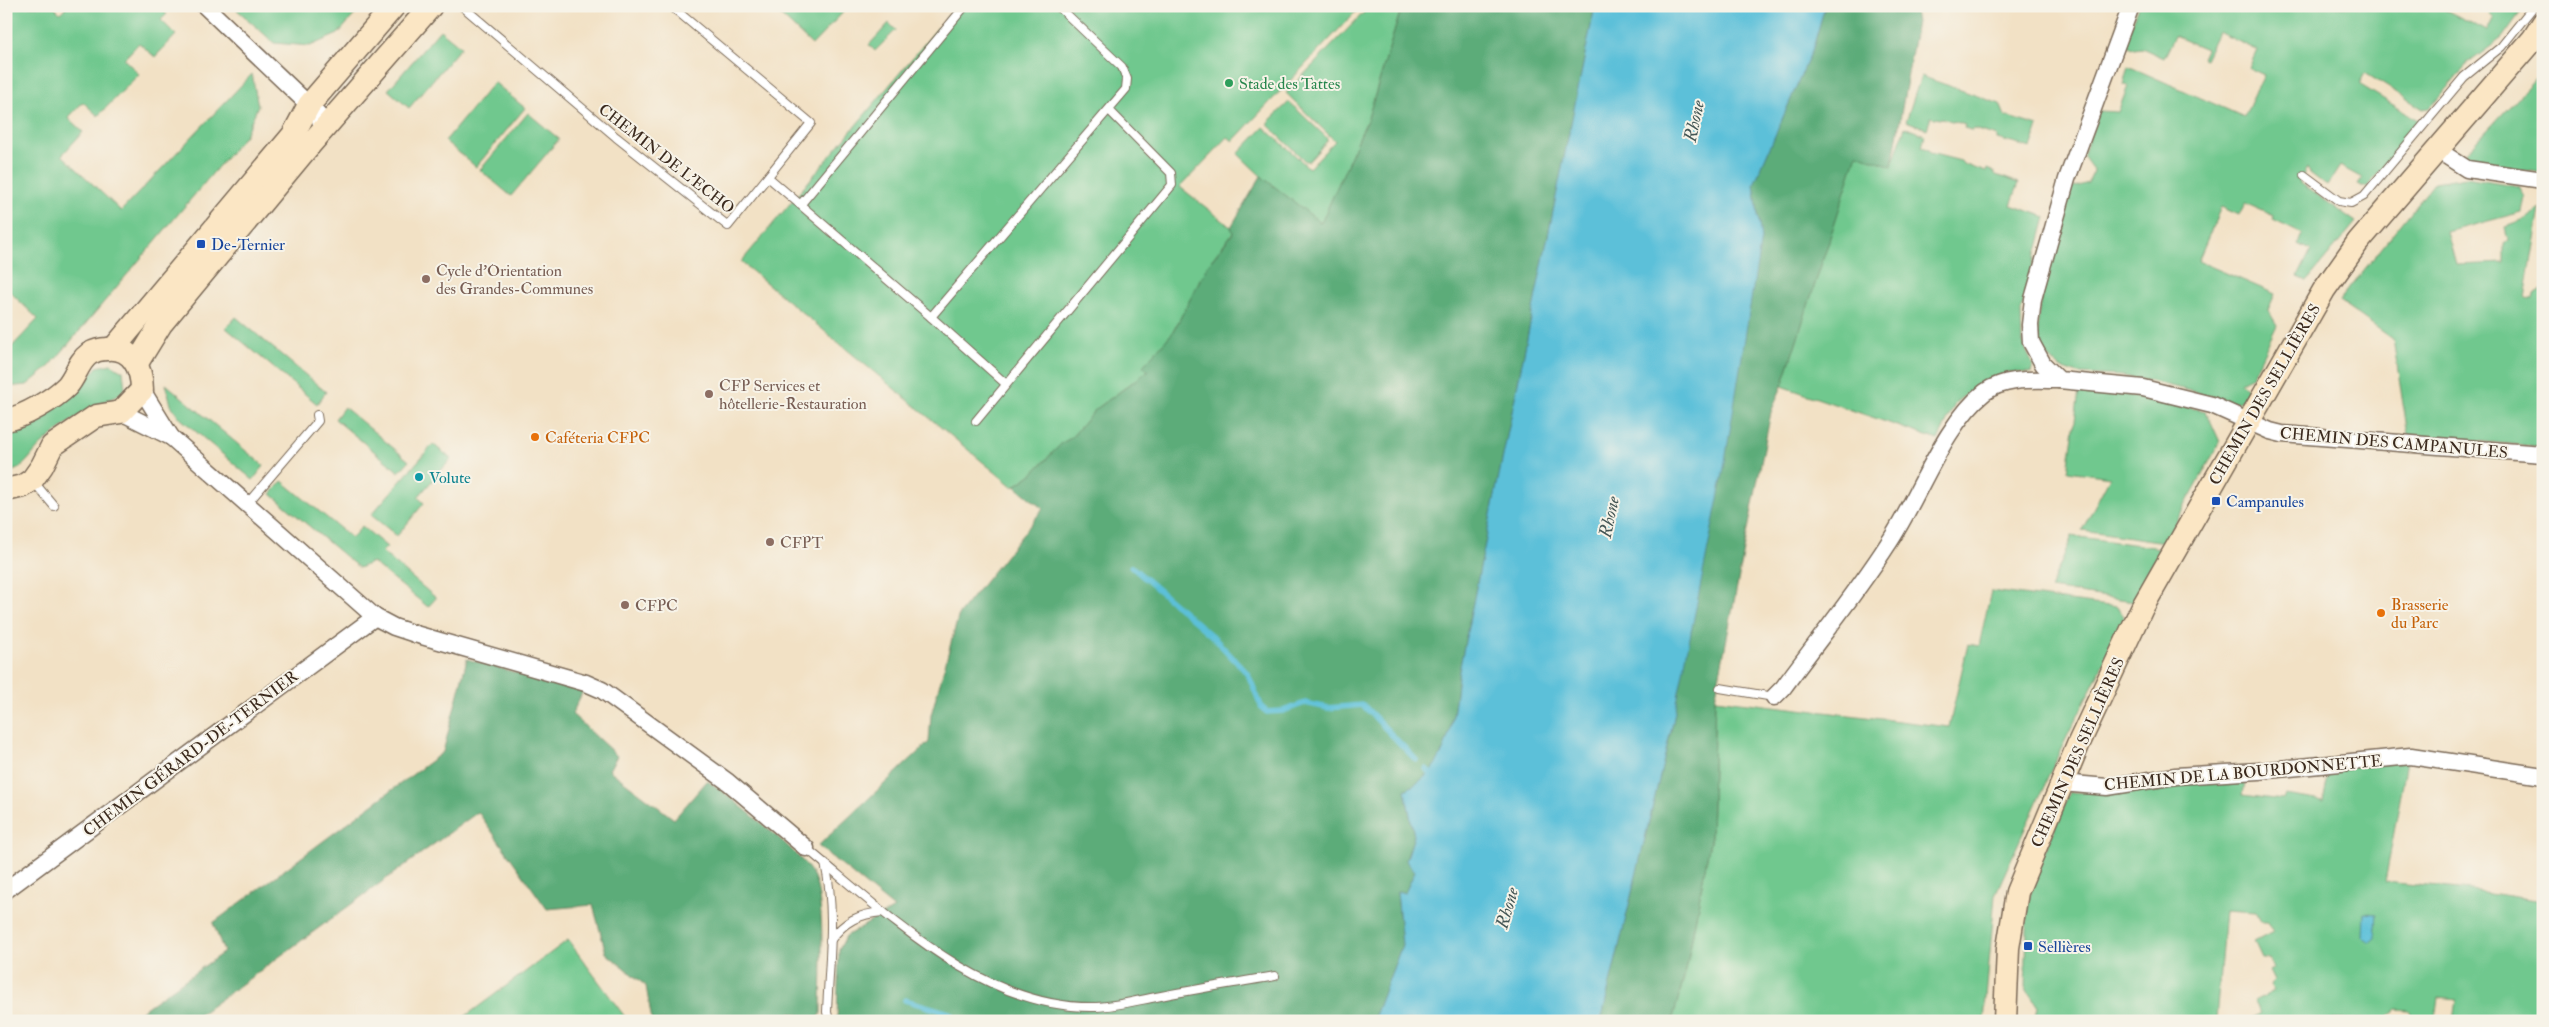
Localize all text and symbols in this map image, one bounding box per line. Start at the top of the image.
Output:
place label: Stade des Tattes [1239,74,1340,94]
marker: Stade des Tattes [1223,77,1235,89]
water label: Rhone [1679,97,1710,145]
street label: CHEMIN DE L'ECHO [594,99,738,218]
place label: De-Ternier [211,235,285,255]
marker: De-Ternier [195,238,207,250]
place label: Cycle d'Orientation des Grandes-Communes [436,261,593,299]
marker: Cycle d'Orientation des Grandes-Communes [420,273,432,285]
street label: CHEMIN DES SELLIÈRES [2205,300,2325,489]
place label: CFP Services et hôtellerie-Restauration [719,376,867,414]
marker: CFP Services et hôtellerie-Restauration [703,388,715,400]
street label: CHEMIN DES CAMPANULES [2279,423,2509,463]
place label: Caféteria CFPC [545,428,650,448]
marker: Caféteria CFPC [529,431,541,443]
place label: Volute [429,468,471,488]
marker: Volute [413,471,425,483]
place label: Campanules [2226,492,2304,513]
water label: Rhone [1594,493,1625,541]
marker: Campanules [2210,495,2222,507]
place label: CFPT [780,533,823,553]
marker: CFPT [764,536,776,548]
place label: Brasserie du Parc [2391,595,2449,633]
place label: CFPC [635,596,678,616]
marker: CFPC [619,599,631,611]
marker: Brasserie du Parc [2375,607,2387,619]
street label: CHEMIN DES SELLIÈRES [2027,654,2129,851]
street label: CHEMIN GÉRARD-DE-TERNIER [79,665,302,841]
street label: CHEMIN DE LA BOURDONNETTE [2103,751,2383,795]
water label: Rhone [1490,884,1525,932]
place label: Sellières [2038,937,2091,957]
marker: Sellières [2022,940,2034,952]

